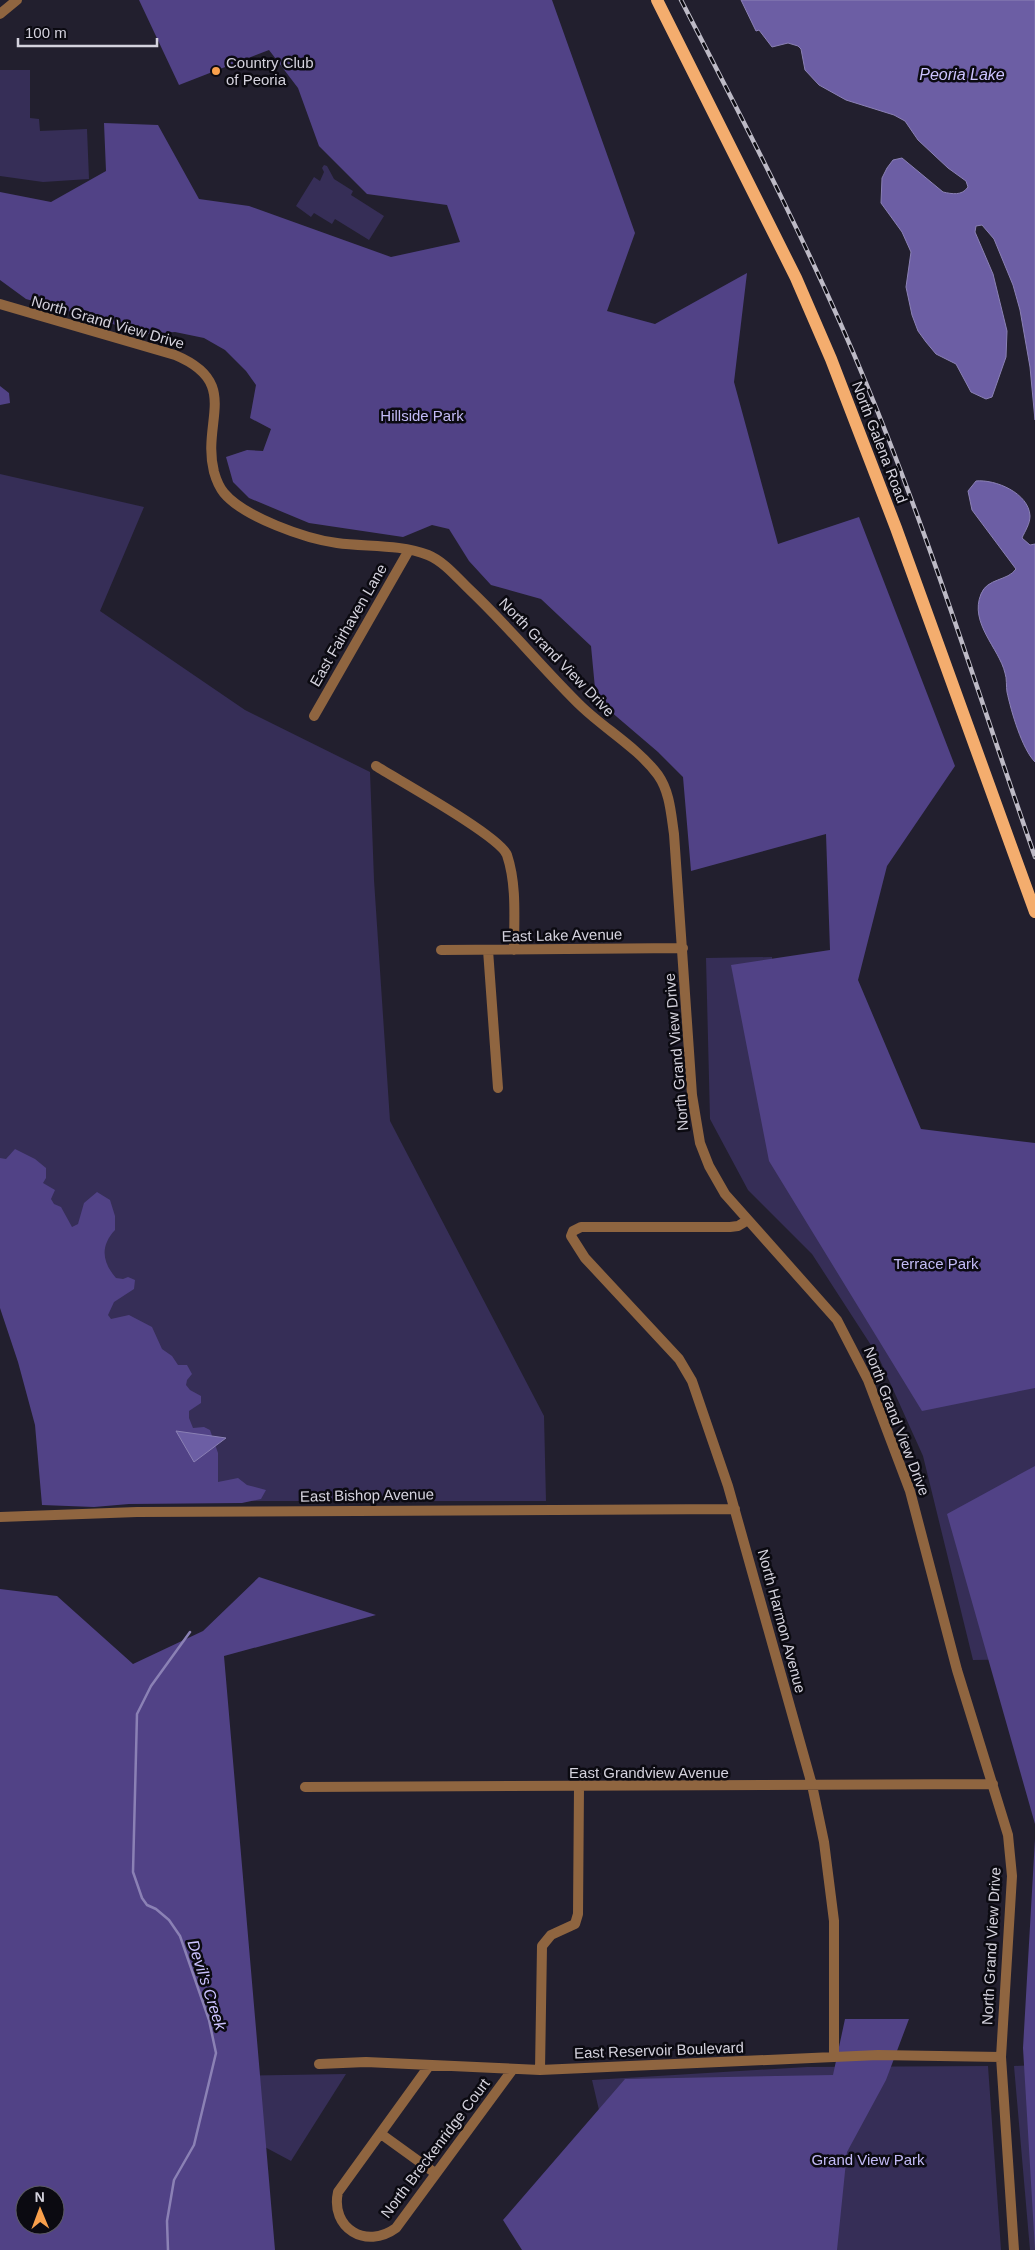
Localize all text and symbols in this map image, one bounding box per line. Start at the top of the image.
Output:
scale bar [18,15,156,47]
text: 100 m [25,24,67,41]
place label: Country Club of Peoria [226,54,314,88]
marker: Country Club of Peoria [210,65,222,77]
water label: Peoria Lake [919,66,1005,83]
street label: North Grand View Drive [30,292,186,352]
street label: North Galena Road [849,379,911,505]
park label: Hillside Park [380,407,464,424]
street label: East Fairhaven Lane [306,561,390,689]
street label: North Grand View Drive [496,594,618,720]
street label: East Lake Avenue [502,925,622,945]
street label: North Grand View Drive [661,972,691,1132]
park label: Terrace Park [893,1255,979,1272]
street label: North Grand View Drive [861,1344,933,1498]
street label: East Bishop Avenue [300,1485,434,1505]
street label: North Harmon Avenue [755,1547,809,1695]
street label: East Grandview Avenue [569,1764,729,1781]
street label: North Grand View Drive [978,1867,1004,2025]
water label: Devil's Creek [184,1938,230,2033]
street label: East Reservoir Boulevard [574,2039,744,2061]
street label: North Breckenridge Court [377,2074,493,2221]
park label: Grand View Park [811,2151,925,2168]
north arrow [15,2185,65,2235]
text: N [35,2189,45,2205]

